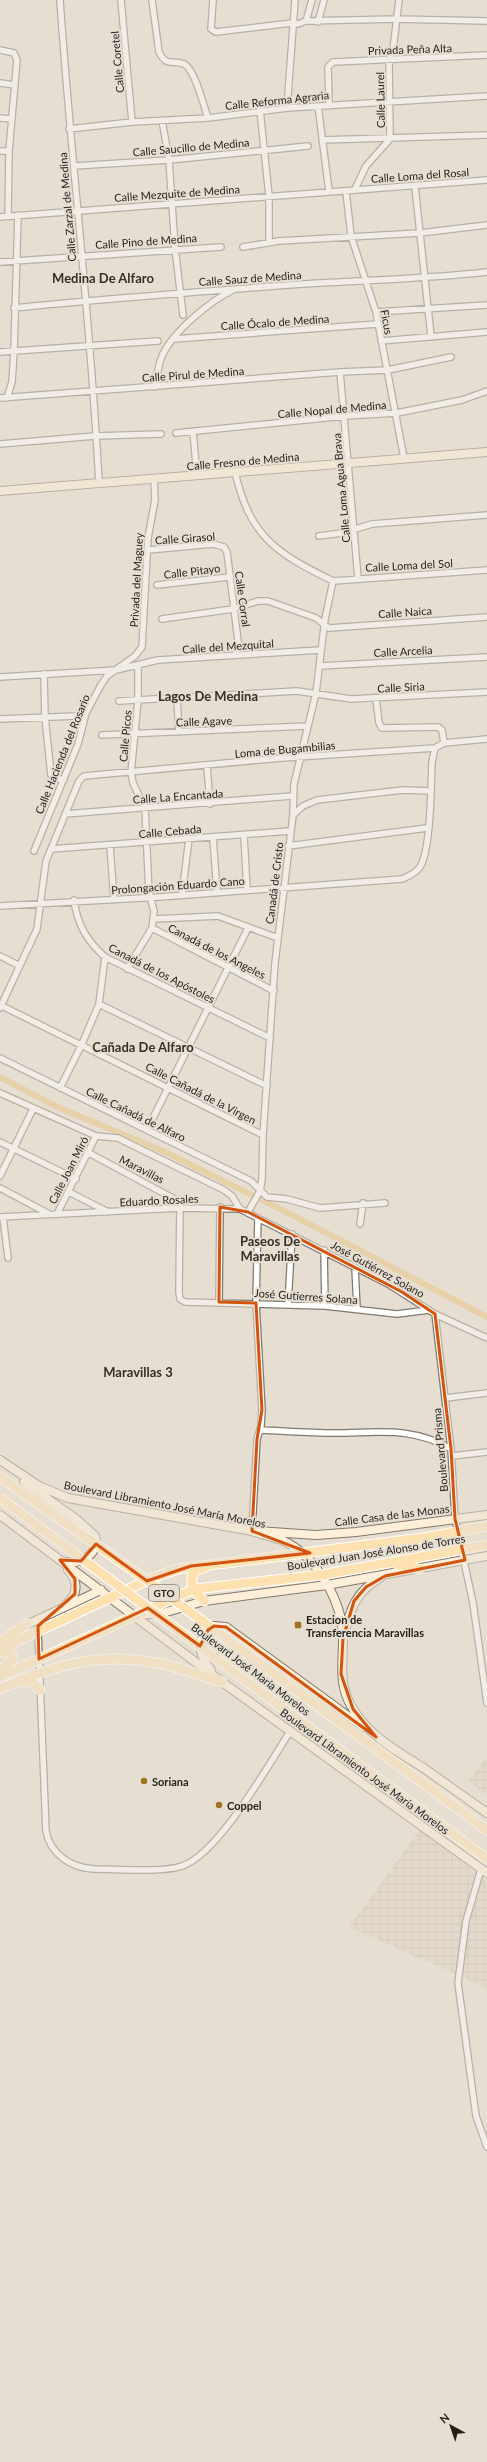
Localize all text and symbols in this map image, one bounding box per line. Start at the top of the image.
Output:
street label: Calle Coretel [108,31,126,93]
street label: Privada Peña Alta [368,41,452,57]
street label: Calle Laurel [373,72,387,128]
street label: Calle Reforma Agraria [224,88,330,112]
street label: Calle Saucillo de Medina [132,135,250,159]
street label: Calle Zarzal de Medina [56,152,78,262]
street label: Calle Loma del Rosal [370,165,470,185]
street label: Calle Mezquite de Medina [114,182,240,204]
street label: Calle Pino de Medina [95,231,197,251]
street label: Calle Sauz de Medina [198,268,302,288]
district label: Medina De Alfaro [52,270,154,286]
street label: Ficus [378,308,396,336]
street label: Calle Ócalo de Medina [220,312,330,332]
street label: Calle Pirul de Medina [141,364,245,384]
street label: Calle Nopal de Medina [277,398,387,420]
street label: Calle Loma Agua Brava [330,433,352,543]
street label: Calle Fresno de Medina [186,450,300,472]
street label: Calle Girasol [154,529,216,547]
street label: Privada del Maguey [127,532,145,628]
street label: Calle Loma del Sol [365,556,453,574]
street label: Calle Pitayo [163,561,221,581]
street label: Calle Corral [233,570,253,628]
street label: Calle Naica [378,604,432,620]
street label: Calle del Mezquital [182,636,274,656]
street label: Calle Arcelia [373,643,433,659]
street label: Calle Siria [377,679,425,695]
district label: Lagos De Medina [158,688,258,704]
street label: Calle Hacienda del Rosario [32,692,92,816]
street label: Calle Picos [116,709,134,762]
street label: Calle Agave [176,714,232,728]
street label: Loma de Bugambilias [234,738,336,760]
street label: Calle La Encantada [132,786,224,806]
street label: Calle Cebada [138,822,202,840]
street label: Canadá de Cristo [263,841,285,925]
street label: Prolongación Eduardo Cano [111,874,245,896]
street label: Canadá de los Angeles [166,921,268,981]
street label: Canadá de los Apóstoles [107,941,218,1006]
district label: Cañada De Alfaro [92,1039,194,1055]
street label: Calle Cañadá de la Virgen [144,1059,258,1127]
street label: Calle Cañadá de Alfaro [84,1084,188,1144]
street label: Calle Joan Miró [45,1134,91,1206]
street label: Maravillas [117,1152,167,1186]
street label: Eduardo Rosales [119,1191,199,1209]
district label: Paseos De Maravillas [240,1233,300,1264]
street label: José Gutiérrez Solano [329,1238,427,1300]
street label: José Gutierres Solana [254,1286,358,1306]
district label: Maravillas 3 [103,1364,173,1380]
street label: Boulevard Prisma [430,1408,450,1492]
street label: Boulevard Libramiento José María Morelos [63,1478,267,1530]
street label: Calle Casa de las Monas [334,1501,450,1528]
street label: Boulevard Juan José Alonso de Torres [286,1531,466,1572]
road number: GTO [149,1585,179,1601]
place label: Estacion de Transferencia Maravillas [306,1613,424,1639]
street label: Boulevard José María Morelos [189,1620,313,1718]
marker: Estacion de Transferencia Maravillas [293,1620,303,1630]
street label: Boulevard Libramiento José María Morelos [278,1705,452,1837]
place label: Soriana [152,1775,189,1788]
marker: Soriana [139,1776,149,1786]
place label: Coppel [227,1799,262,1812]
marker: Coppel [214,1800,224,1810]
north arrow [431,2406,471,2446]
text: N [437,2410,452,2426]

